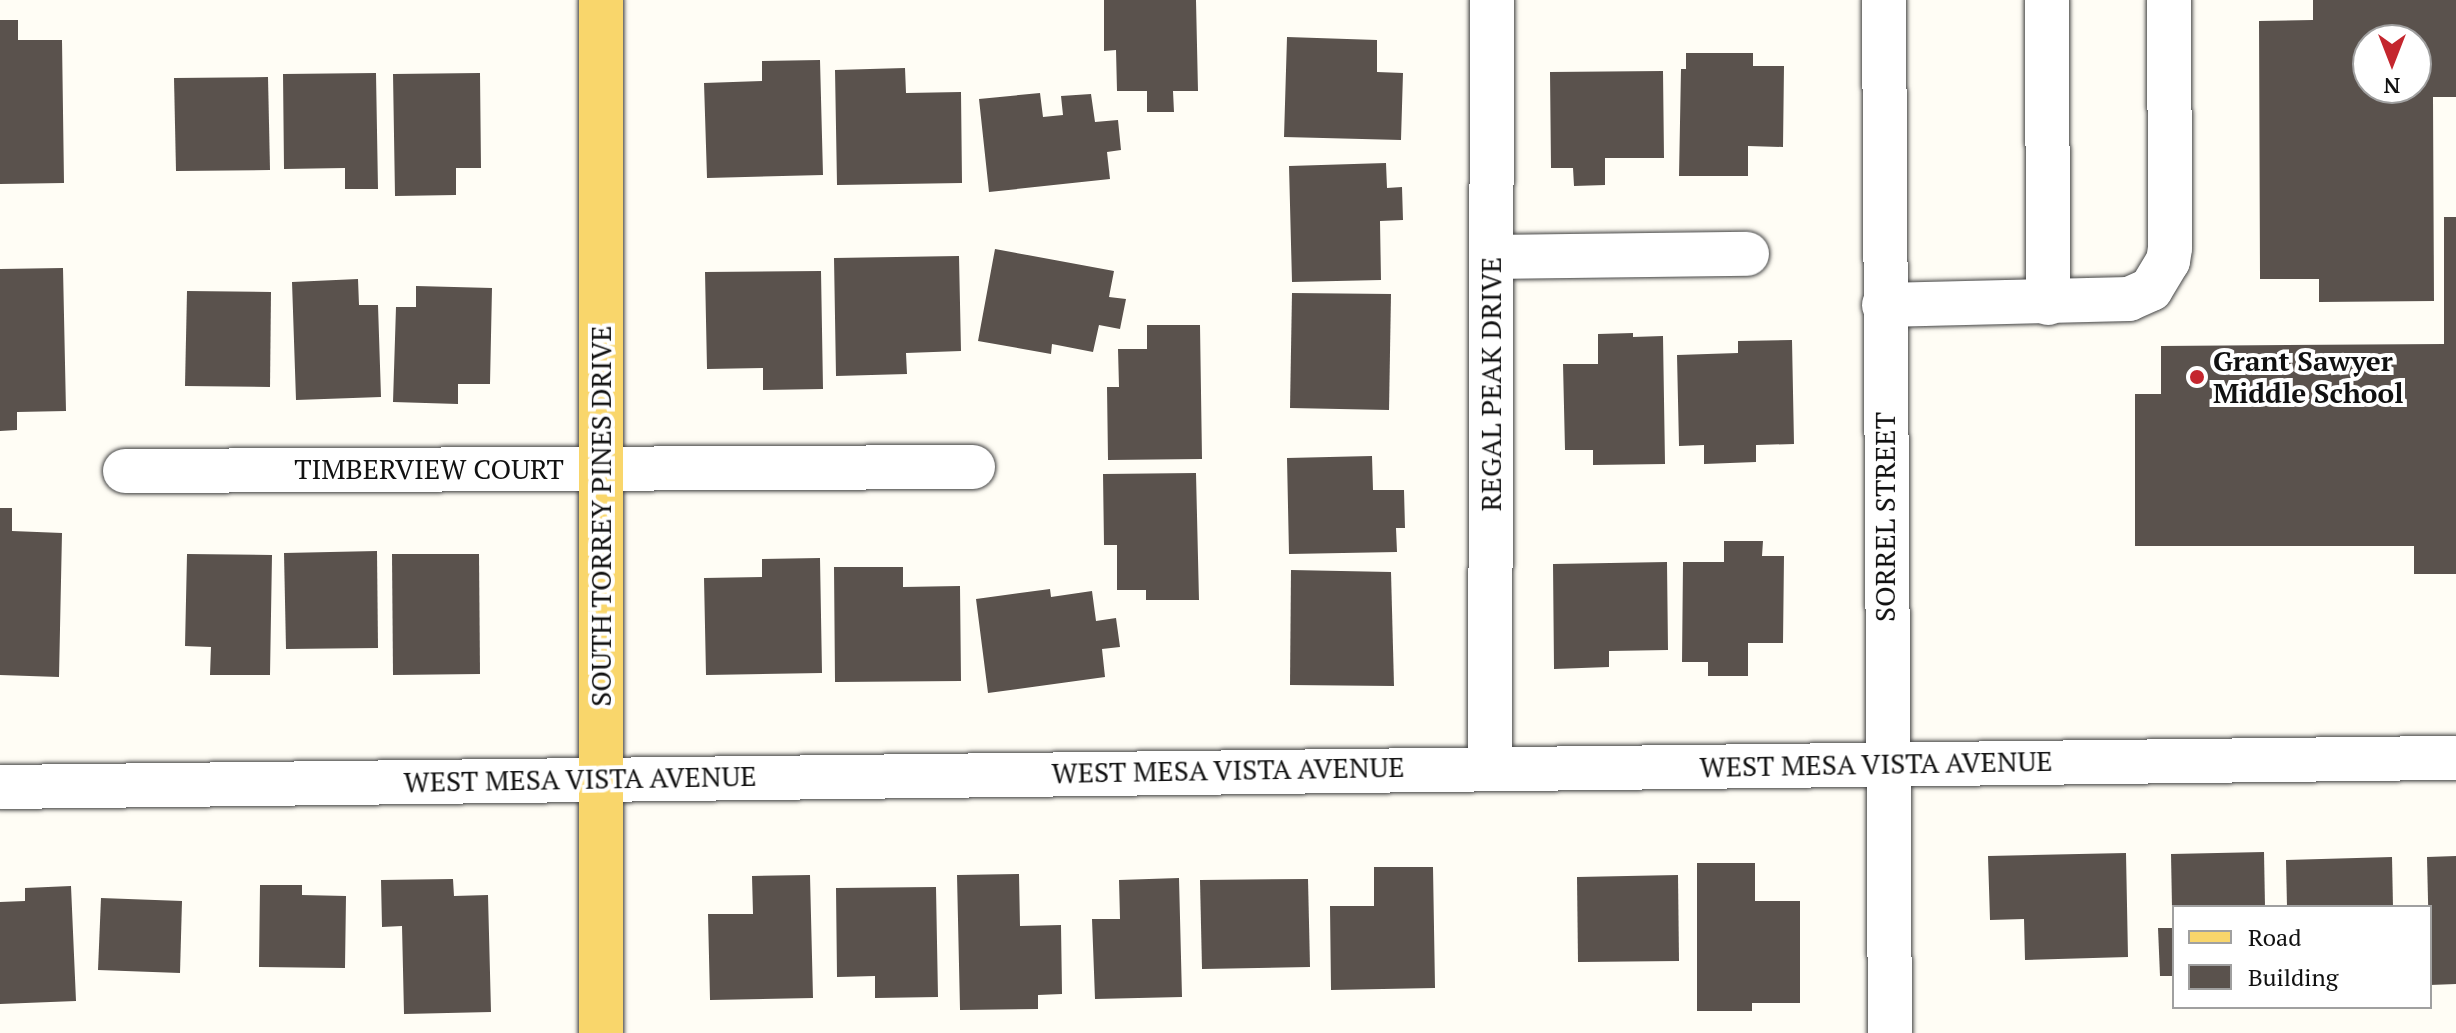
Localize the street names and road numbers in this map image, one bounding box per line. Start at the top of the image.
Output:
street label: REGAL PEAK DRIVE [1474,257,1508,511]
street label: SOUTH TORREY PINES DRIVE [584,325,618,707]
street label: SORREL STREET [1868,412,1902,622]
street label: TIMBERVIEW COURT [294,452,564,486]
street label: WEST MESA VISTA AVENUE [1698,744,2054,784]
street label: WEST MESA VISTA AVENUE [1050,750,1406,790]
street label: WEST MESA VISTA AVENUE [402,759,758,799]

